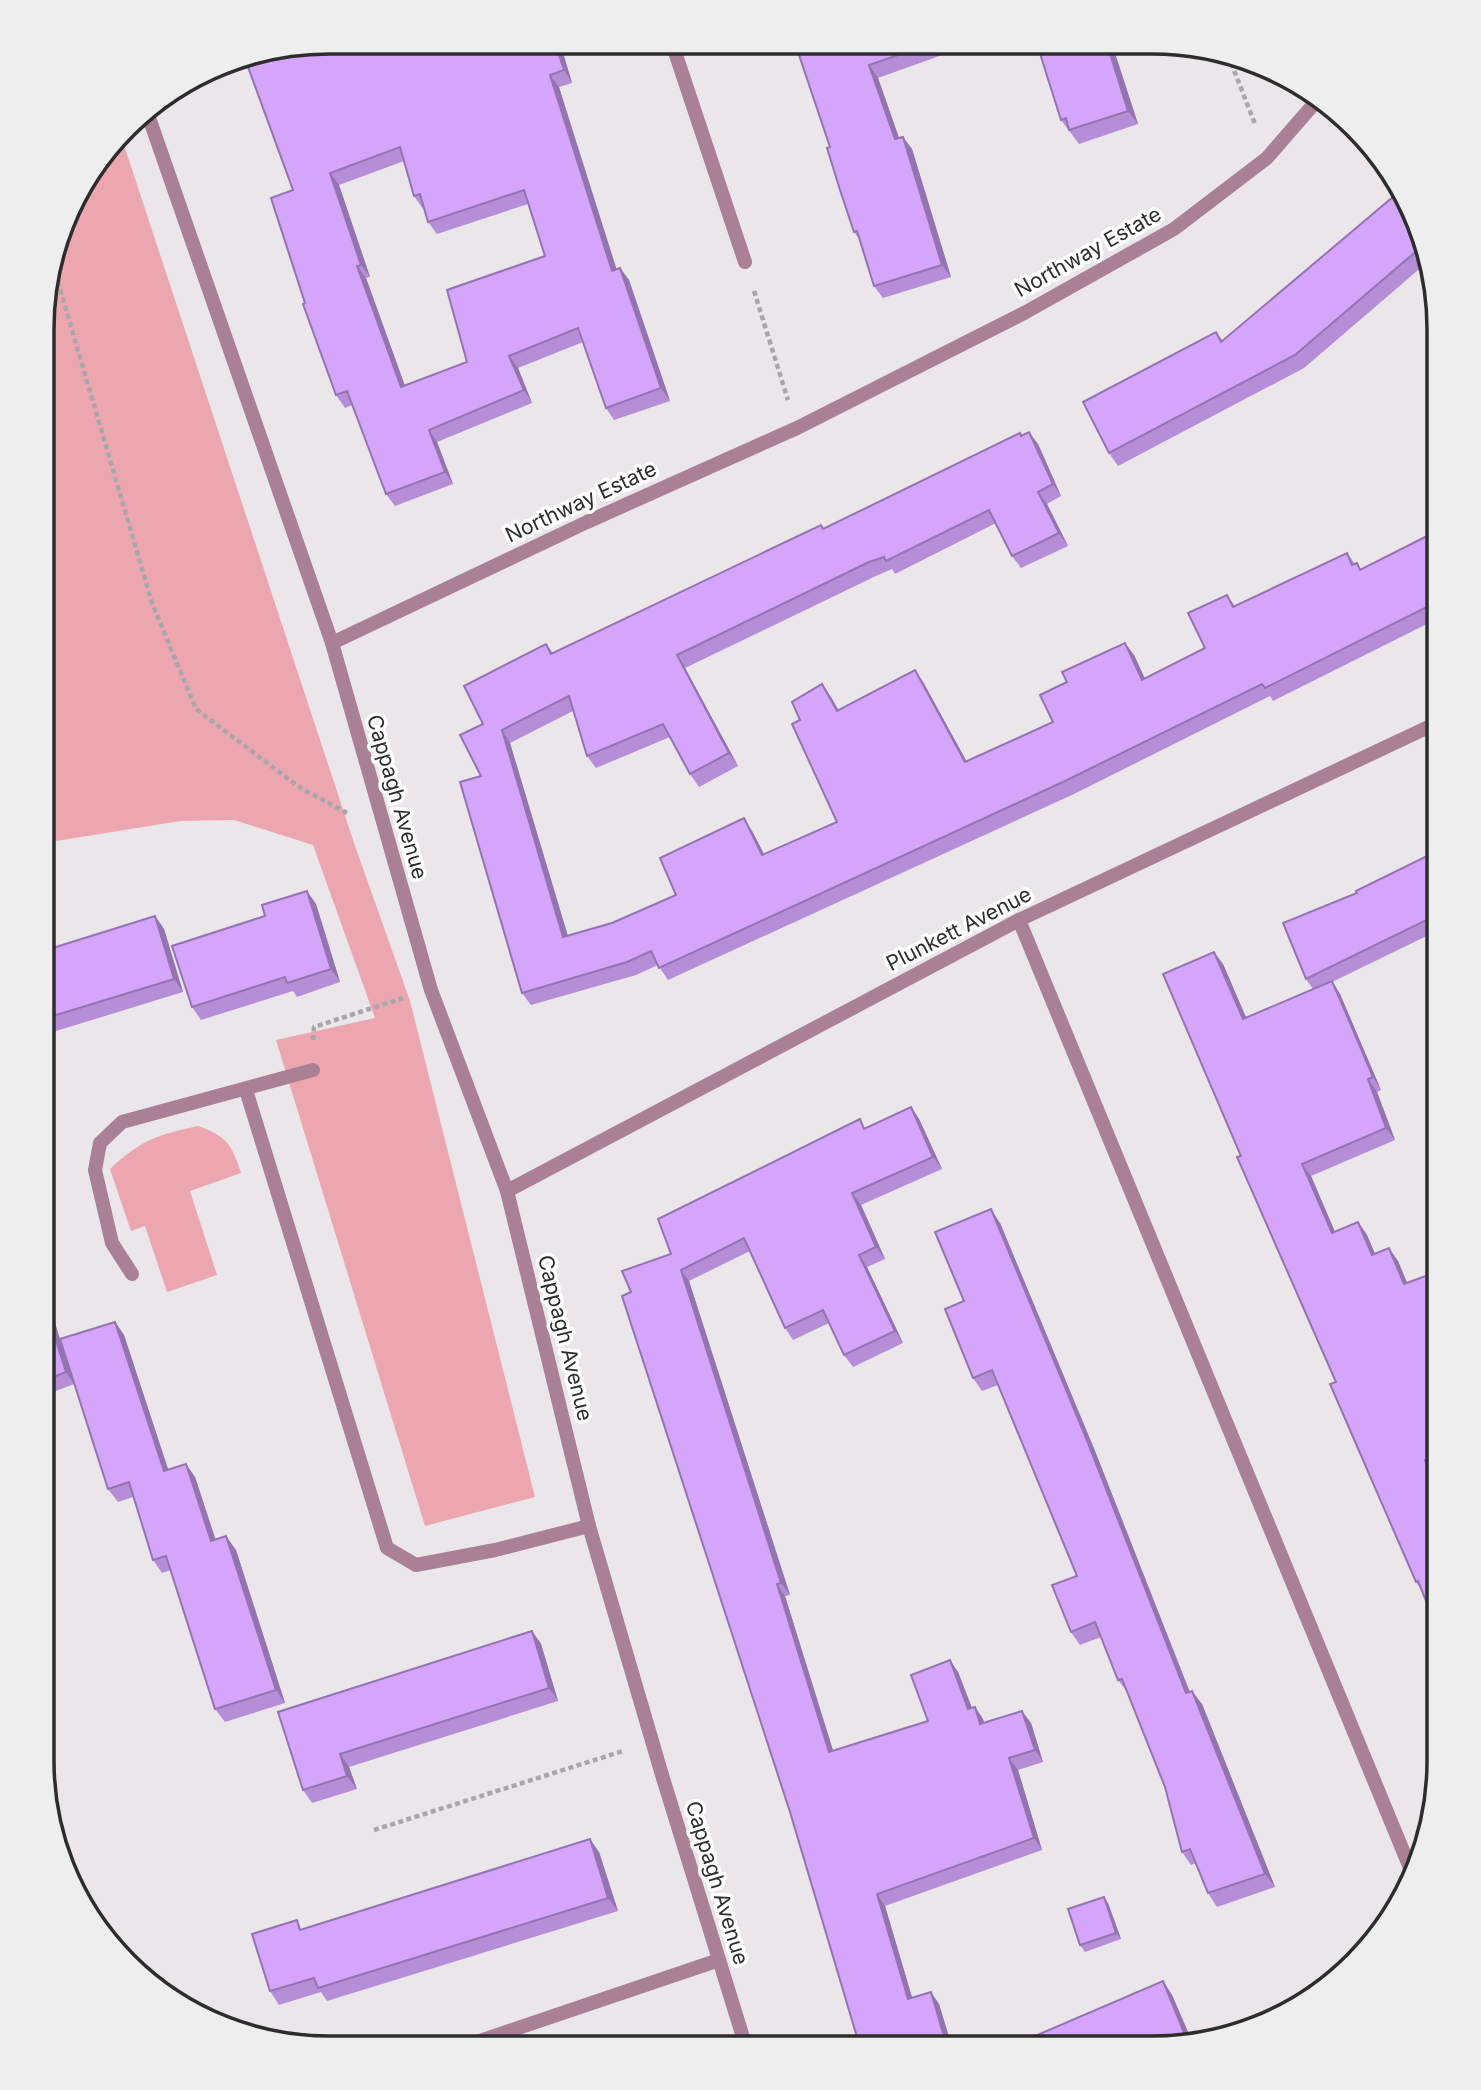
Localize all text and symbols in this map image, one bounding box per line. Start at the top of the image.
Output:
street label: Northway Estate [1010,201,1165,302]
street label: Northway Estate [501,456,660,547]
street label: Cappagh Avenue [362,712,433,882]
street label: Plunkett Avenue [882,881,1036,976]
street label: Cappagh Avenue [533,1252,598,1423]
street label: Cappagh Avenue [681,1798,754,1968]

